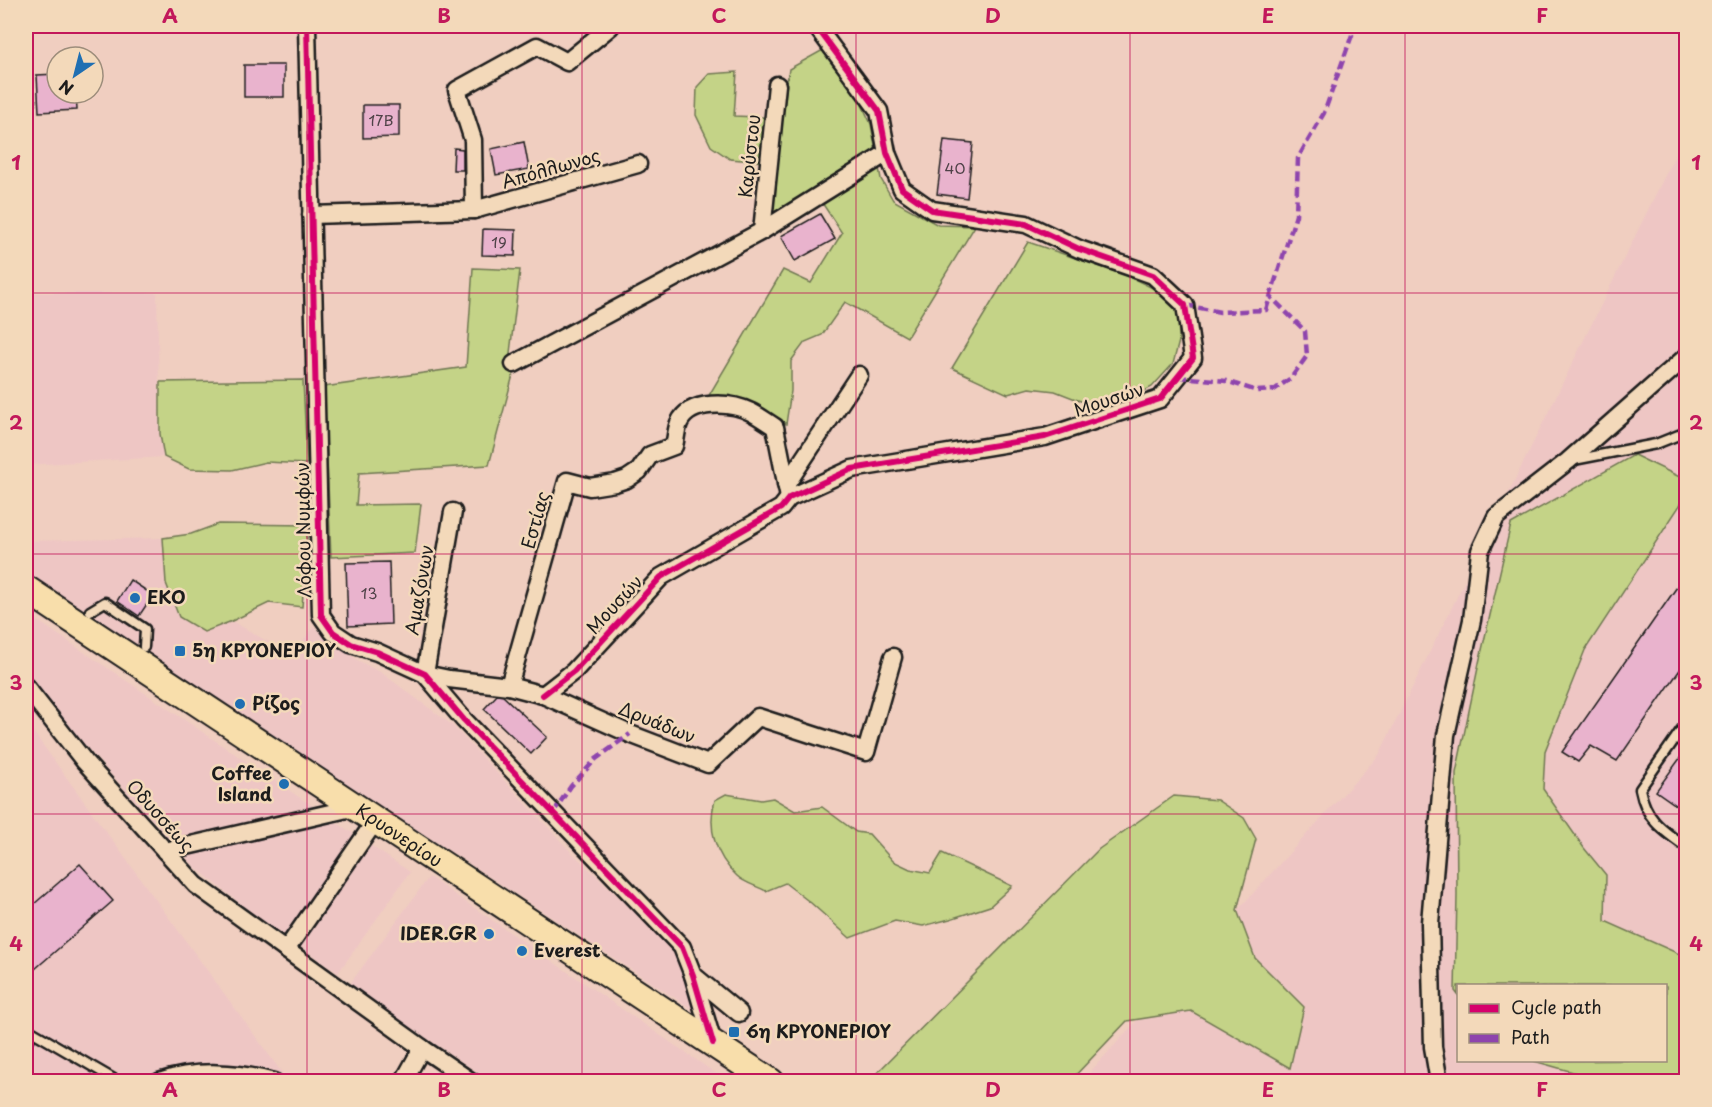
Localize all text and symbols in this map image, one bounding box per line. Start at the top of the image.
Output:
text: A [162,0,178,30]
text: B [437,0,451,30]
text: C [711,0,727,30]
text: D [985,0,1001,30]
text: E [1262,0,1274,30]
text: F [1536,0,1548,30]
north arrow [45,45,105,105]
text: N [54,75,78,102]
house number: 17Β [369,108,393,131]
street label: Καρύστου [731,113,766,199]
street label: Απόλλωνος [498,141,603,194]
text: 1 [11,147,21,177]
text: 1 [1691,147,1701,177]
house number: 40 [945,156,965,179]
house number: 19 [491,230,507,253]
street label: Μουσών [1070,375,1147,423]
text: 2 [9,407,23,437]
text: 2 [1689,407,1703,437]
street label: Λόφου Νυμφών [288,462,317,598]
street label: Εστίας [513,488,556,552]
street label: Αμαζόνων [397,542,440,637]
street label: Μουσών [579,568,648,640]
house number: 13 [361,581,377,604]
place label: EKO [147,583,185,610]
marker: EKO [128,591,142,605]
place label: 5η ΚΡΥΟΝΕΡΙΟΥ [192,636,336,663]
marker: 5η ΚΡΥΟΝΕΡΙΟΥ [173,644,187,658]
text: 3 [9,667,23,697]
text: 3 [1689,667,1703,697]
place label: Ρίζος [252,689,300,716]
street label: Δρυάδων [615,694,700,749]
marker: Ρίζος [233,697,247,711]
place label: Coffee Island [211,759,272,807]
street label: Οδυσσέως [121,773,201,857]
marker: Coffee Island [277,777,291,791]
street label: Κρυονερίου [351,796,448,873]
place label: IDER.GR [400,919,477,946]
marker: IDER.GR [482,927,496,941]
text: 4 [9,928,23,958]
text: 4 [1689,928,1703,958]
place label: Everest [534,936,601,963]
marker: Everest [515,944,529,958]
legend [1457,984,1667,1062]
text: Cycle path [1511,993,1602,1020]
place label: 6η ΚΡΥΟΝΕΡΙΟΥ [746,1017,891,1044]
text: Path [1511,1023,1550,1050]
marker: 6η ΚΡΥΟΝΕΡΙΟΥ [727,1025,741,1039]
text: A [162,1074,178,1104]
text: B [437,1074,451,1104]
text: C [711,1074,727,1104]
text: D [985,1074,1001,1104]
text: E [1262,1074,1274,1104]
text: F [1536,1074,1548,1104]

